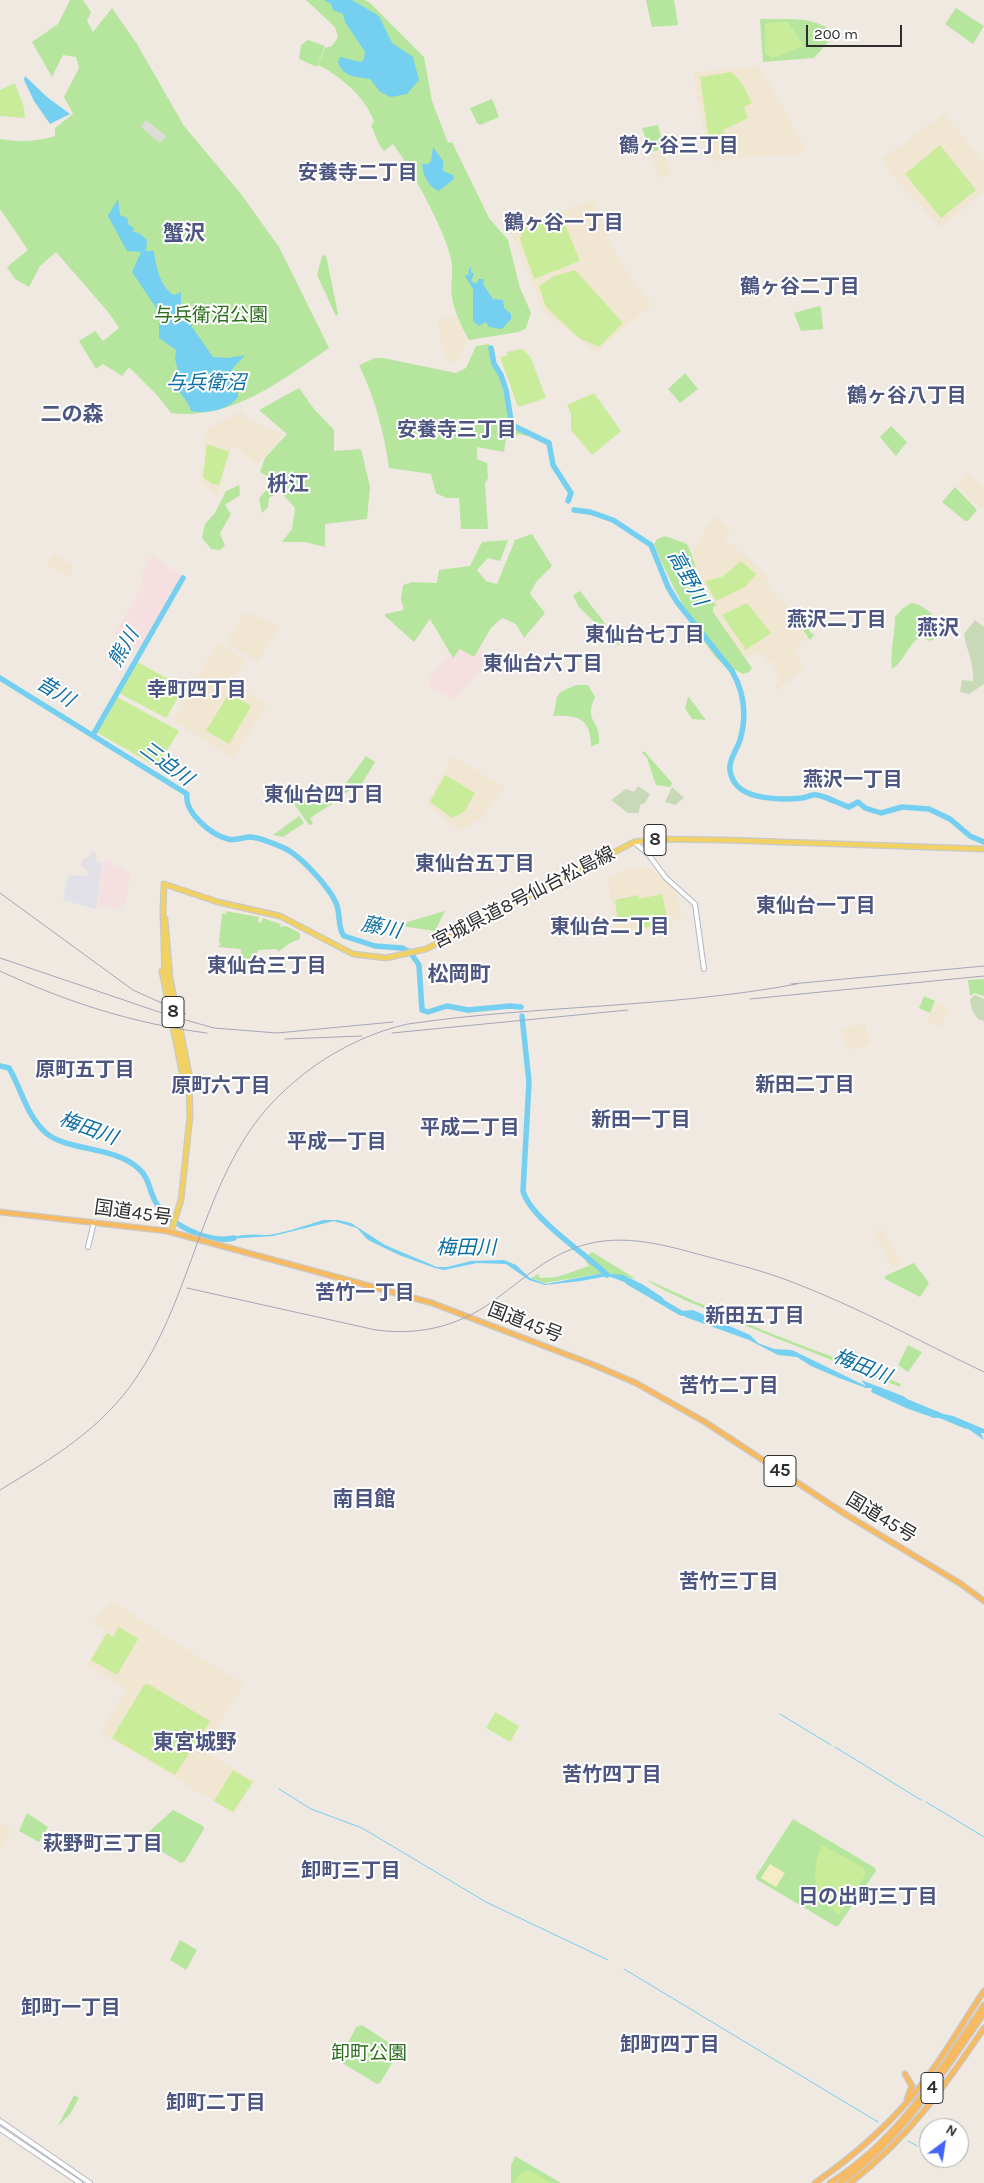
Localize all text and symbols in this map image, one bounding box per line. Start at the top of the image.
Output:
scale bar [809,15,905,47]
text: 200 m [814,25,858,43]
district label: 鶴ヶ谷三丁目 [619,134,739,158]
district label: 安養寺二丁目 [298,161,418,185]
district label: 鶴ヶ谷一丁目 [504,211,624,235]
district label: 蟹沢 [163,221,205,247]
district label: 鶴ヶ谷二丁目 [740,275,860,299]
park label: 与兵衛沼公園 [154,305,268,327]
water label: 与兵衛沼 [166,371,246,395]
district label: 鶴ヶ谷八丁目 [847,384,967,408]
district label: 二の森 [41,402,103,428]
district label: 安養寺三丁目 [397,418,517,442]
district label: 枡江 [267,472,309,498]
water label: 高野川 [662,546,712,610]
district label: 燕沢二丁目 [787,608,887,632]
district label: 燕沢 [917,616,959,642]
district label: 東仙台七丁目 [585,623,705,647]
water label: 熊川 [104,625,144,671]
district label: 東仙台六丁目 [483,652,603,676]
water label: 昔川 [32,671,78,713]
district label: 幸町四丁目 [147,678,247,702]
water label: 三迫川 [135,737,197,791]
district label: 燕沢一丁目 [803,768,903,792]
district label: 東仙台四丁目 [264,783,384,807]
road number: 8 [644,824,666,856]
street label: 宮城県道8号仙台松島線 [429,842,619,954]
district label: 東仙台五丁目 [415,852,535,876]
district label: 東仙台一丁目 [756,894,876,918]
water label: 藤川 [359,912,403,944]
district label: 東仙台二丁目 [550,915,670,939]
district label: 東仙台三丁目 [207,954,327,978]
district label: 松岡町 [428,962,490,988]
road number: 8 [162,996,184,1028]
district label: 原町五丁目 [35,1058,135,1082]
district label: 新田二丁目 [755,1073,855,1097]
district label: 原町六丁目 [171,1074,271,1098]
water label: 梅田川 [56,1107,120,1151]
district label: 新田一丁目 [591,1108,691,1132]
district label: 平成二丁目 [420,1116,520,1140]
district label: 平成一丁目 [287,1130,387,1154]
street label: 国道45号 [93,1196,173,1230]
water label: 梅田川 [436,1236,496,1260]
district label: 苦竹一丁目 [315,1281,415,1305]
street label: 国道45号 [484,1298,566,1348]
district label: 新田五丁目 [705,1304,805,1328]
water label: 梅田川 [830,1345,894,1389]
district label: 苦竹二丁目 [679,1374,779,1398]
road number: 45 [764,1455,796,1486]
district label: 南目館 [333,1487,395,1513]
street label: 国道45号 [842,1488,920,1548]
district label: 苦竹三丁目 [679,1570,779,1594]
district label: 東宮城野 [153,1730,237,1756]
district label: 苦竹四丁目 [562,1763,662,1787]
district label: 萩野町三丁目 [43,1832,163,1856]
district label: 卸町三丁目 [301,1859,401,1883]
district label: 日の出町三丁目 [798,1885,938,1909]
district label: 卸町一丁目 [21,1996,121,2020]
district label: 卸町四丁目 [620,2033,720,2057]
park label: 卸町公園 [331,2043,407,2065]
road number: 4 [921,2072,943,2104]
district label: 卸町二丁目 [166,2091,266,2115]
north arrow [919,2118,969,2168]
text: N [943,2121,960,2140]

